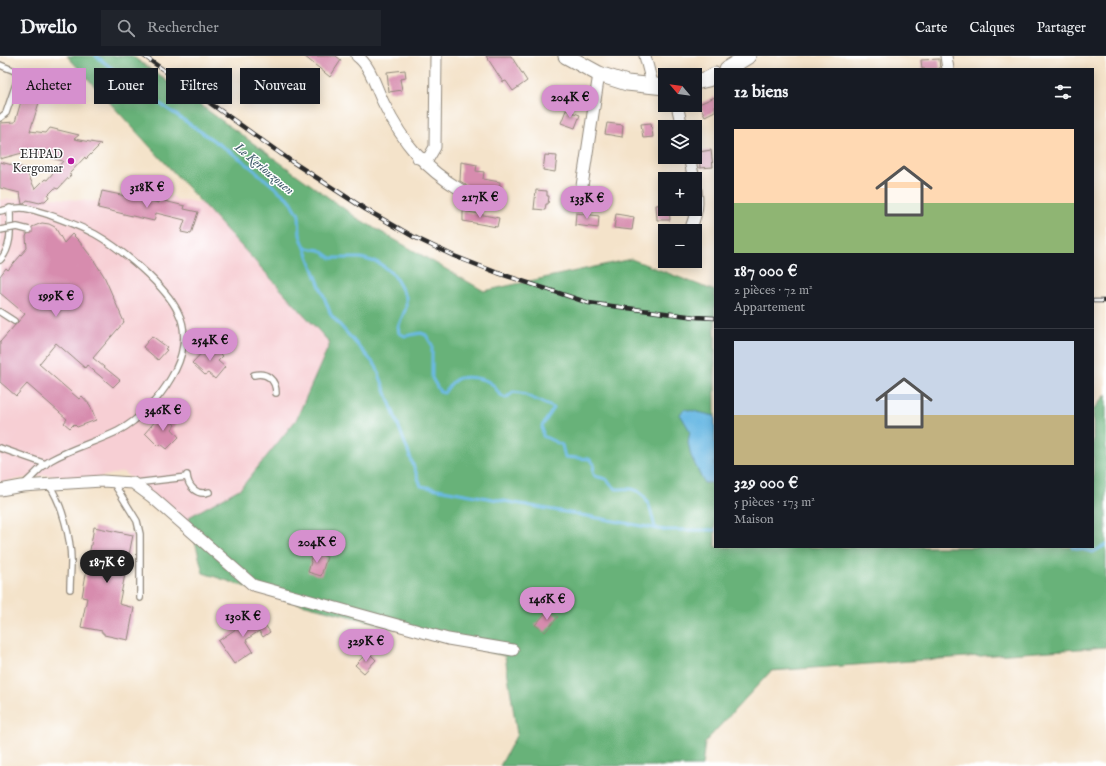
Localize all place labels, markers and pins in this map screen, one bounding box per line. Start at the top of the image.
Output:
pin: 204K € [537,85,603,119]
place label: EHPAD Kergomar [13,147,64,176]
marker: EHPAD Kergomar [66,156,76,166]
pin: 318K € [114,175,180,209]
pin: 217K € [447,185,513,219]
pin: 133K € [554,186,620,220]
pin: 199K € [23,284,89,318]
pin: 254K € [177,328,243,362]
pin: 346K € [130,398,196,432]
pin: 204K € [284,530,350,564]
pin: 187K € [74,550,140,584]
pin: 146K € [514,587,580,621]
pin: 130K € [210,604,276,638]
pin: 329K € [333,629,399,663]

